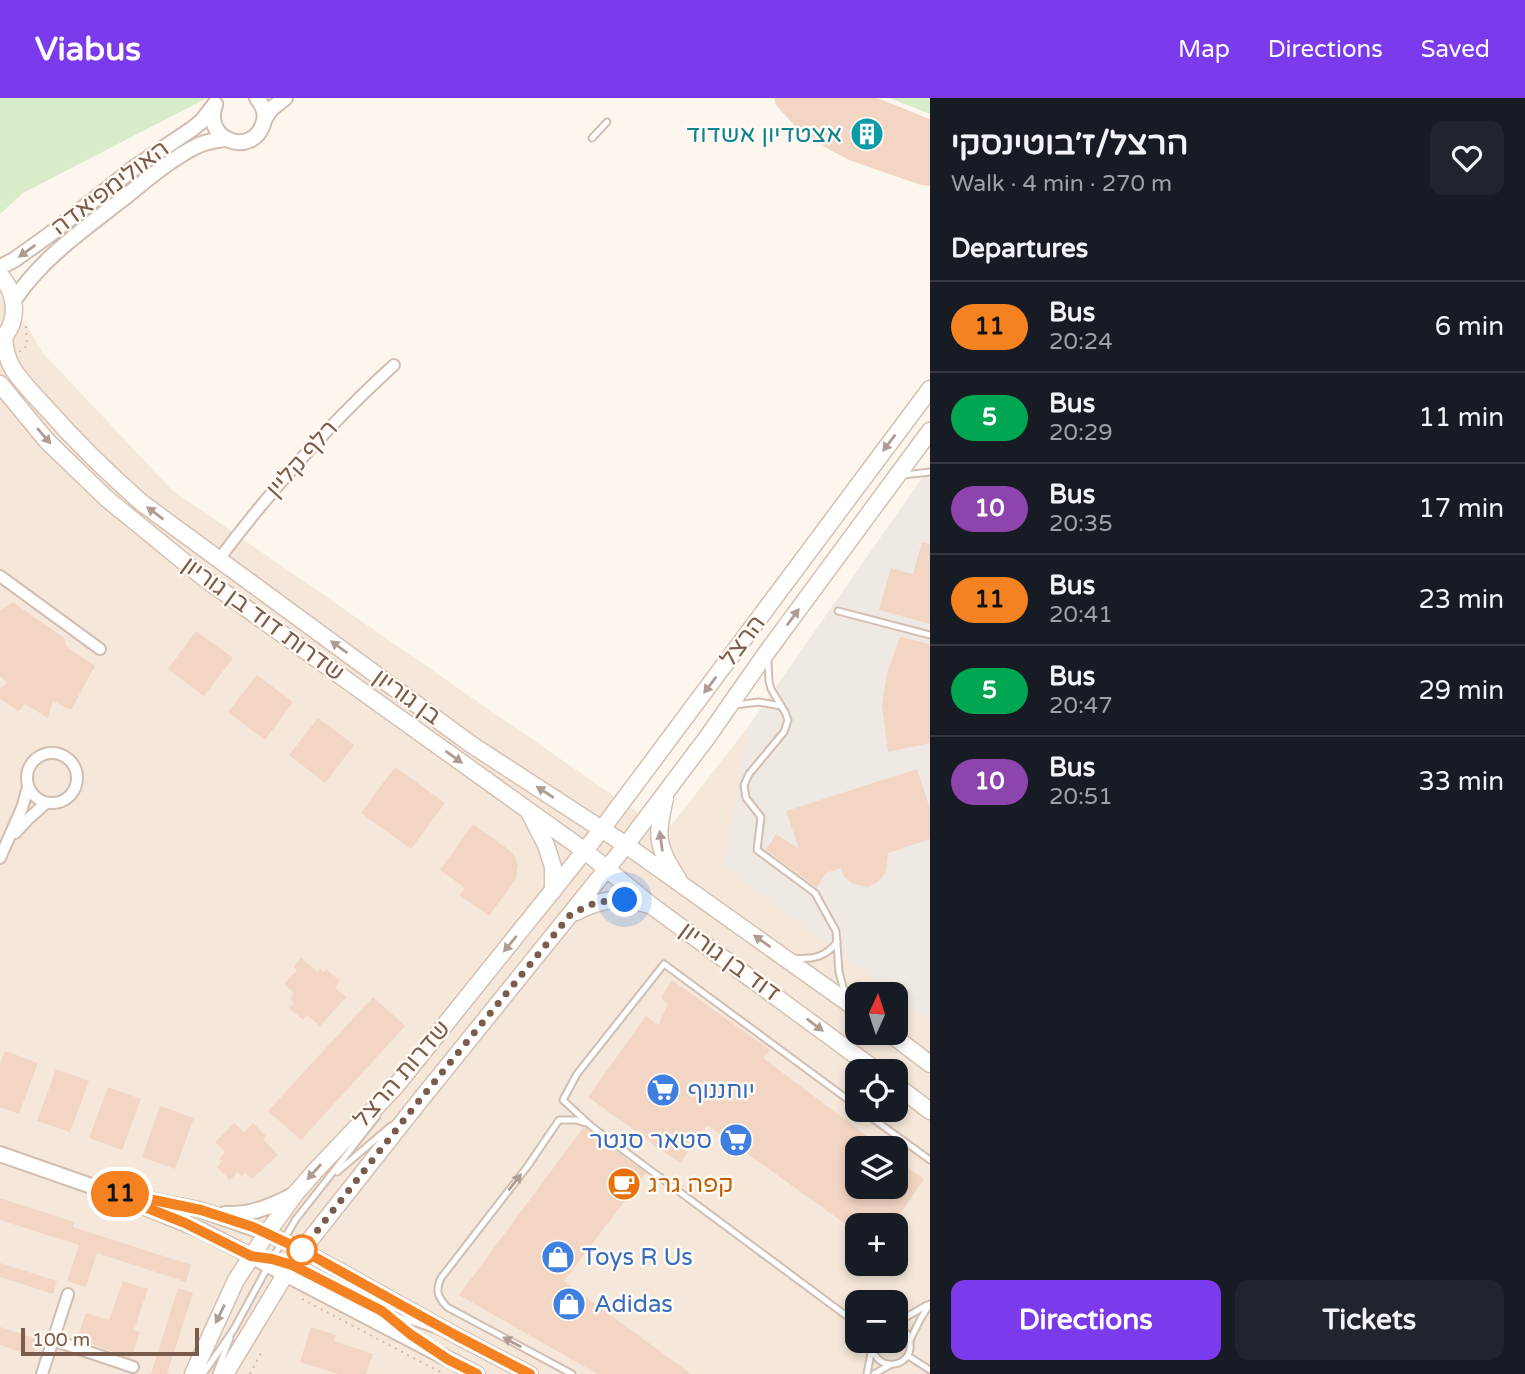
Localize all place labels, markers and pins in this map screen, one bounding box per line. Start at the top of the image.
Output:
building icon: אצטדיון אשדוד [848,115,886,153]
place label: אצטדיון אשדוד [686,120,842,149]
supermarket icon: יוחננוף [644,1071,682,1109]
place label: יוחננוף [688,1076,755,1105]
supermarket icon: סטאר סנטר [717,1121,755,1159]
place label: סטאר סנטר [589,1126,712,1155]
cafe icon: קפה גרג [605,1165,643,1203]
place label: קפה גרג [648,1170,733,1199]
unlabelled marker [287,1235,317,1265]
shop icon: Toys R Us [539,1238,577,1276]
place label: Toys R Us [582,1243,693,1272]
shop icon: Adidas [550,1285,588,1323]
place label: Adidas [594,1290,673,1319]

